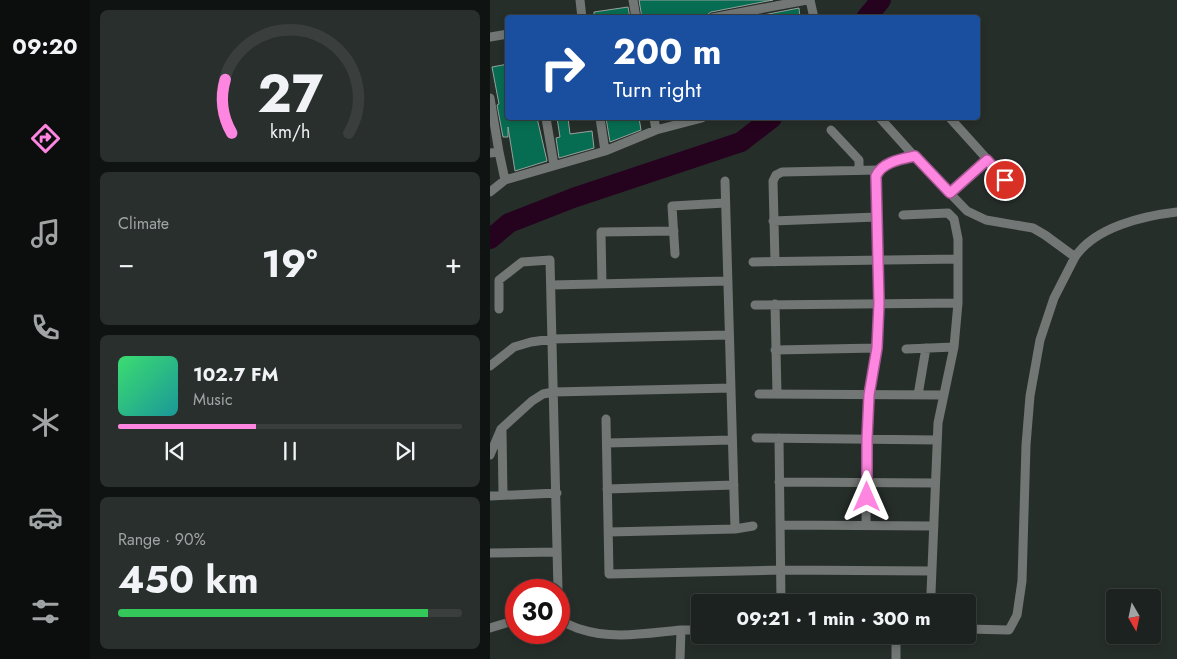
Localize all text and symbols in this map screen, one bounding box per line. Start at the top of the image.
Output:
text: 200 m [613,27,722,77]
text: 09:20 [12,30,78,62]
icon: right [530,35,595,100]
text: 27 [257,56,323,132]
text: Turn right [613,73,701,105]
text: km/h [270,119,310,145]
icon: directions [28,121,63,156]
pin [984,159,1026,201]
icon: arrive [991,166,1019,194]
text: Climate [118,212,169,235]
icon: music [28,216,63,251]
text: 19° [262,236,318,291]
text: − [118,243,135,284]
text: + [445,243,462,284]
icon: phone [28,310,63,345]
text: 102.7 FM [193,361,278,388]
text: Music [193,388,233,411]
icon: climate [28,405,63,440]
icon: previous [161,437,189,465]
icon: pause [276,437,304,465]
icon: next [391,437,419,465]
position arrow [840,470,892,522]
icon: car [28,500,63,535]
text: Range · 90% [118,528,206,551]
text: 450 km [118,552,259,607]
speed limit sign: 30 [505,579,570,644]
north arrow [1106,589,1161,644]
map controls [1106,589,1161,644]
icon: filters [28,594,63,629]
text: 09:21 · 1 min · 300 m [737,605,930,632]

